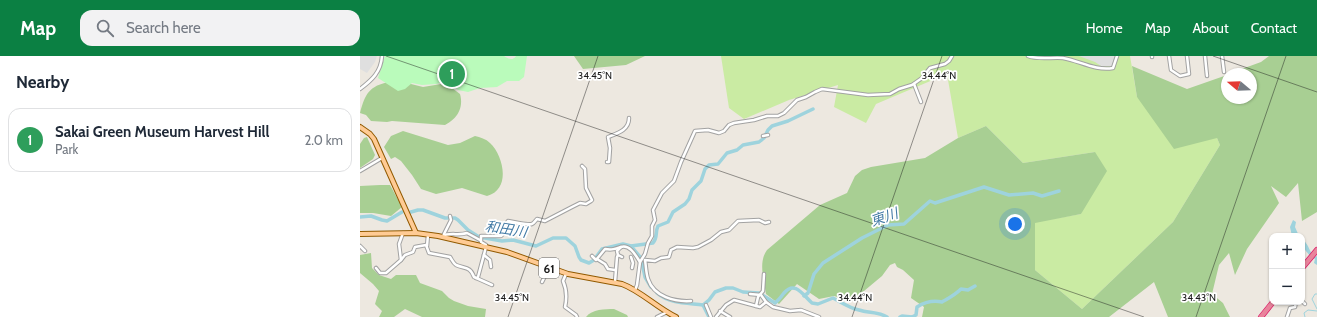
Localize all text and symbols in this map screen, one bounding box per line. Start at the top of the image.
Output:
search box [80,10,360,46]
text: Map [20,17,56,40]
icon: search [94,17,116,39]
text: Search here [126,19,201,37]
text: Home [1086,19,1123,37]
text: Map [1145,19,1170,37]
text: About [1192,19,1229,37]
text: Contact [1251,19,1297,37]
pin: 1 [439,59,465,89]
north arrow [1221,68,1257,104]
text: 34.45°N [578,69,612,82]
text: 34.44°N [922,69,956,82]
text: Nearby [16,72,69,92]
text: Sakai Green Museum Harvest Hill [55,123,269,141]
text: 1 [28,132,32,148]
text: 2.0 km [304,132,343,148]
text: Park [55,141,78,157]
water label: 東川 [868,203,902,230]
your location [1005,214,1025,234]
water label: 和田川 [484,217,530,241]
map controls [1269,233,1305,305]
button: + [1269,233,1305,269]
road number: 61 [539,258,559,278]
button: − [1269,269,1305,305]
text: 34.45°N [495,291,529,304]
text: 34.44°N [838,291,872,304]
text: 34.43°N [1182,291,1216,304]

